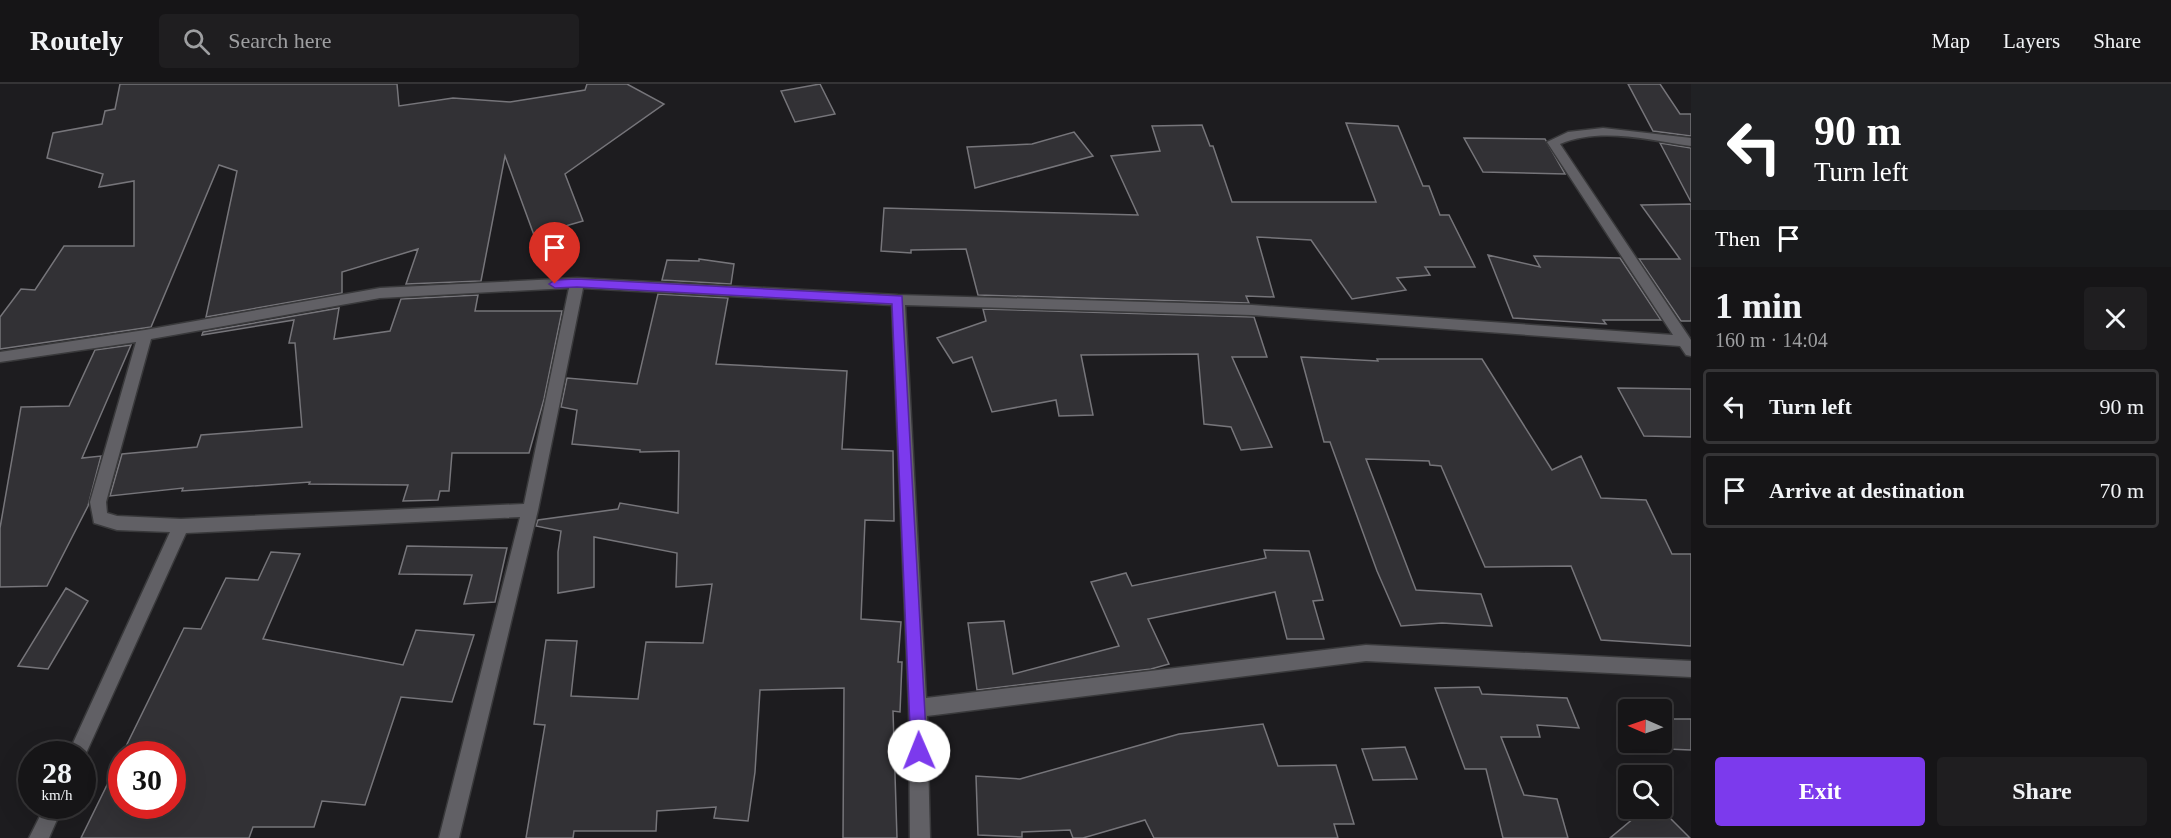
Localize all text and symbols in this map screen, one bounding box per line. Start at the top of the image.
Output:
search box [159,14,579,68]
text: Routely [30,25,123,56]
icon: search [180,25,213,58]
text: Search here [228,28,332,53]
text: Map [1932,29,1970,53]
text: Layers [2003,29,2060,53]
text: Share [2093,29,2141,53]
icon: left [1715,108,1793,186]
text: 90 m [1814,108,1902,154]
text: Turn left [1814,157,1908,187]
pin [529,222,580,284]
icon: arrive [1772,222,1805,255]
text: Then [1715,226,1760,251]
icon: arrive [538,231,571,264]
text: 1 min [1715,286,1802,326]
button: close [2084,287,2147,350]
text: 160 m · 14:04 [1715,329,1828,351]
icon: left [1718,390,1751,423]
text: Turn left [1769,394,1852,419]
text: 90 m [2099,394,2144,419]
icon: arrive [1718,474,1751,507]
text: Arrive at destination [1769,478,1965,503]
text: 70 m [2099,478,2144,503]
north arrow [1618,699,1672,753]
map controls [1618,699,1672,819]
position arrow [887,719,951,783]
speed limit sign: 30 [108,741,186,819]
text: 28 [42,756,72,789]
button: Exit [1715,757,1925,826]
button: Share [1937,757,2147,826]
button: search [1618,765,1672,819]
text: km/h [42,787,72,803]

